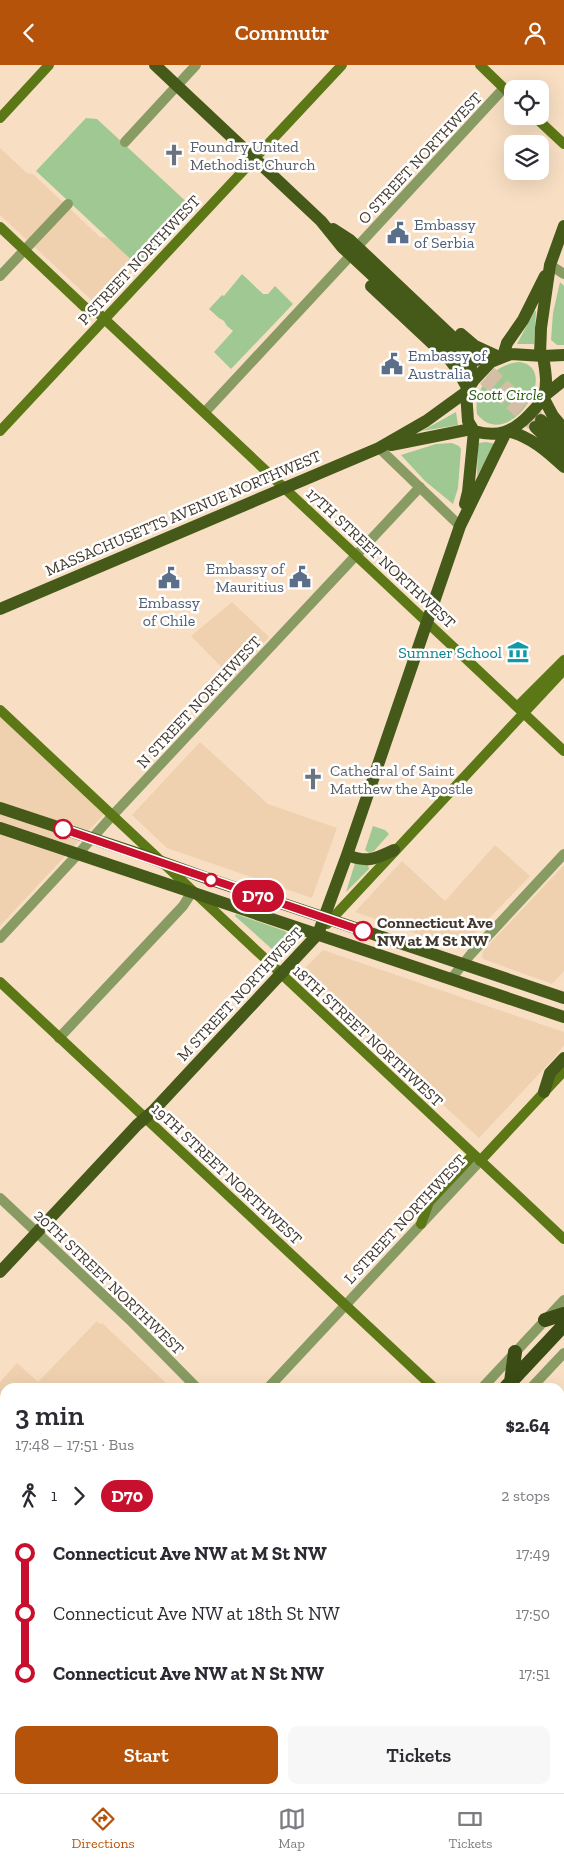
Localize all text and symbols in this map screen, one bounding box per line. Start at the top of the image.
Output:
icon: back [15,19,43,47]
text: Commutr [235,19,329,46]
icon: person [521,19,549,47]
map controls [504,80,549,180]
button: locate [504,80,549,125]
street label: O STREET NORTHWEST [354,88,486,228]
button: layers [504,135,549,180]
place label: Foundry United Methodist Church [190,137,316,174]
church icon: Foundry United Methodist Church [161,142,187,168]
street label: P STREET NORTHWEST [74,191,204,329]
place label: Embassy of Serbia [414,215,477,252]
public building icon: Embassy of Serbia [385,220,411,246]
place label: Embassy of Australia [408,346,488,383]
public building icon: Embassy of Australia [379,351,405,377]
park label: Scott Circle [468,385,544,404]
street label: MASSACHUSETTS AVENUE NORTHWEST [42,446,324,580]
street label: 17TH STREET NORTHWEST [302,484,460,632]
place label: Embassy of Mauritius [206,559,286,596]
public building icon: Embassy of Mauritius [287,564,313,590]
public building icon: Embassy of Chile [156,565,182,591]
place label: Embassy of Chile [138,593,201,630]
street label: N STREET NORTHWEST [133,632,265,772]
museum icon: Sumner School [505,639,531,665]
place label: Sumner School [398,643,502,662]
place label: Cathedral of Saint Matthew the Apostle [330,761,473,798]
church icon: Cathedral of Saint Matthew the Apostle [300,766,326,792]
unlabelled marker [53,819,73,839]
unlabelled marker [204,873,218,887]
line badge: D70 [229,880,287,912]
text: D70 [242,885,274,907]
place label: Connecticut Ave NW at M St NW [377,913,493,950]
marker: Connecticut Ave NW at M St NW [353,921,373,941]
street label: M STREET NORTHWEST [173,923,307,1065]
street label: 18TH STREET NORTHWEST [289,961,447,1111]
street label: 19TH STREET NORTHWEST [148,1099,306,1249]
street label: L STREET NORTHWEST [340,1150,470,1288]
street label: 20TH STREET NORTHWEST [30,1205,188,1359]
text: 3 min [15,1399,84,1432]
text: $2.64 [505,1414,550,1437]
text: 17:48 – 17:51 · Bus [15,1435,134,1454]
icon: walk [15,1482,43,1510]
icon: forward [65,1482,93,1510]
text: D70 [111,1485,143,1507]
text: 1 [51,1486,57,1505]
text: 2 stops [501,1486,550,1505]
text: Connecticut Ave NW at M St NW [53,1542,327,1565]
text: 17:49 [516,1544,550,1563]
text: Connecticut Ave NW at 18th St NW [53,1602,340,1625]
text: 17:50 [516,1604,550,1623]
text: Connecticut Ave NW at N St NW [53,1662,324,1685]
text: 17:51 [519,1664,550,1683]
button: Start [15,1726,278,1784]
button: Tickets [288,1726,550,1784]
tab: Directions [71,1805,135,1852]
tab: Map [278,1805,306,1852]
tab: Tickets [448,1805,493,1852]

